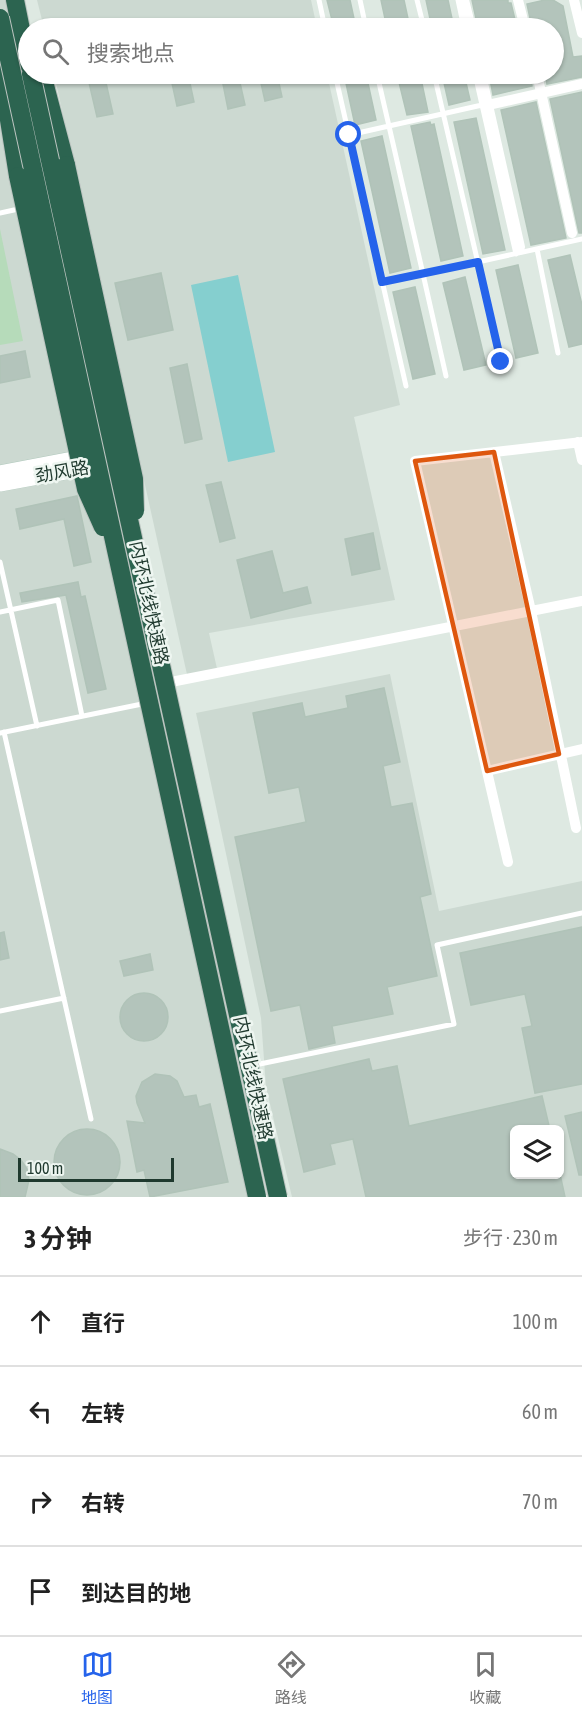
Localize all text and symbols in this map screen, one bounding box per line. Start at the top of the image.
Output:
search box [18,18,564,84]
icon: search [39,35,72,68]
text: 搜索地点 [87,40,175,66]
route start [335,121,361,147]
route end [487,348,513,374]
street label: 劲风路 [34,456,90,487]
street label: 内环北线快速路 [126,539,173,667]
street label: 内环北线快速路 [230,1014,277,1142]
map controls [510,1125,564,1179]
button: layers [510,1125,564,1179]
scale bar [18,1155,174,1182]
text: 100 m [27,1159,63,1177]
text: 3 分钟 [24,1224,92,1254]
text: 步行 · 230 m [463,1226,558,1249]
icon: ahead [24,1305,57,1338]
text: 直行 [81,1310,125,1336]
text: 100 m [513,1310,558,1333]
icon: left [24,1395,57,1428]
text: 左转 [81,1400,125,1426]
text: 60 m [522,1400,558,1423]
icon: right [24,1485,57,1518]
text: 右转 [81,1490,125,1516]
text: 70 m [522,1490,558,1513]
icon: arrive [24,1575,57,1608]
text: 到达目的地 [81,1580,191,1606]
tab: 地图 [81,1648,114,1708]
tab: 路线 [275,1648,308,1708]
tab: 收藏 [469,1648,502,1708]

